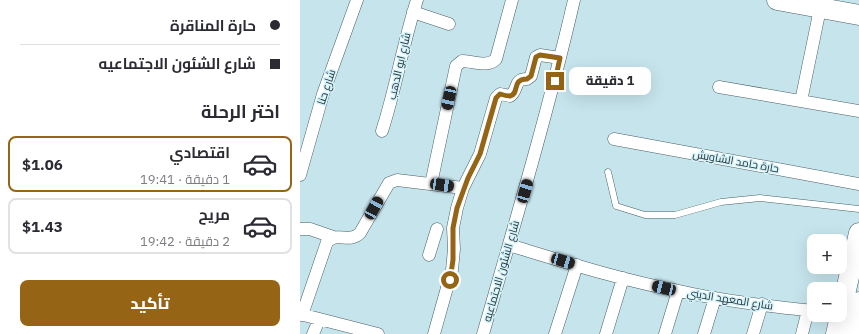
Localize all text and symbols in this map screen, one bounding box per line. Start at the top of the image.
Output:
text: حارة المناقرة [170,16,256,35]
street label: شارع ابو الدهب [384,31,414,101]
text: شارع الشئون الاجتماعيه [99,54,256,73]
street label: شارع حنا [314,67,339,107]
callout: 1 دقيقة [569,67,651,95]
route end [546,72,564,90]
text: 1 دقيقة [586,72,634,89]
car [441,85,457,111]
text: اختر الرحلة [201,100,280,123]
text: اقتصادي [170,143,230,162]
icon: car [242,146,278,182]
street label: حارة حامد الشاويش [692,147,780,175]
text: $1.06 [22,155,63,174]
text: 1 دقيقة · 19:41 [140,171,230,188]
car [429,177,455,193]
car [516,178,534,204]
car [363,195,385,221]
text: مريح [198,205,230,224]
icon: car [242,208,278,244]
text: $1.43 [22,217,63,236]
street label: شارع الشئون الاجتماعيه [480,219,523,324]
text: 2 دقيقة · 19:42 [140,233,230,250]
map controls [807,234,847,322]
button: + [807,234,847,274]
car [550,252,576,270]
route start [441,271,459,289]
car [651,279,677,297]
button: تأكيد [20,280,280,326]
button: − [807,282,847,322]
street label: شارع المعهد الديني [686,285,774,315]

